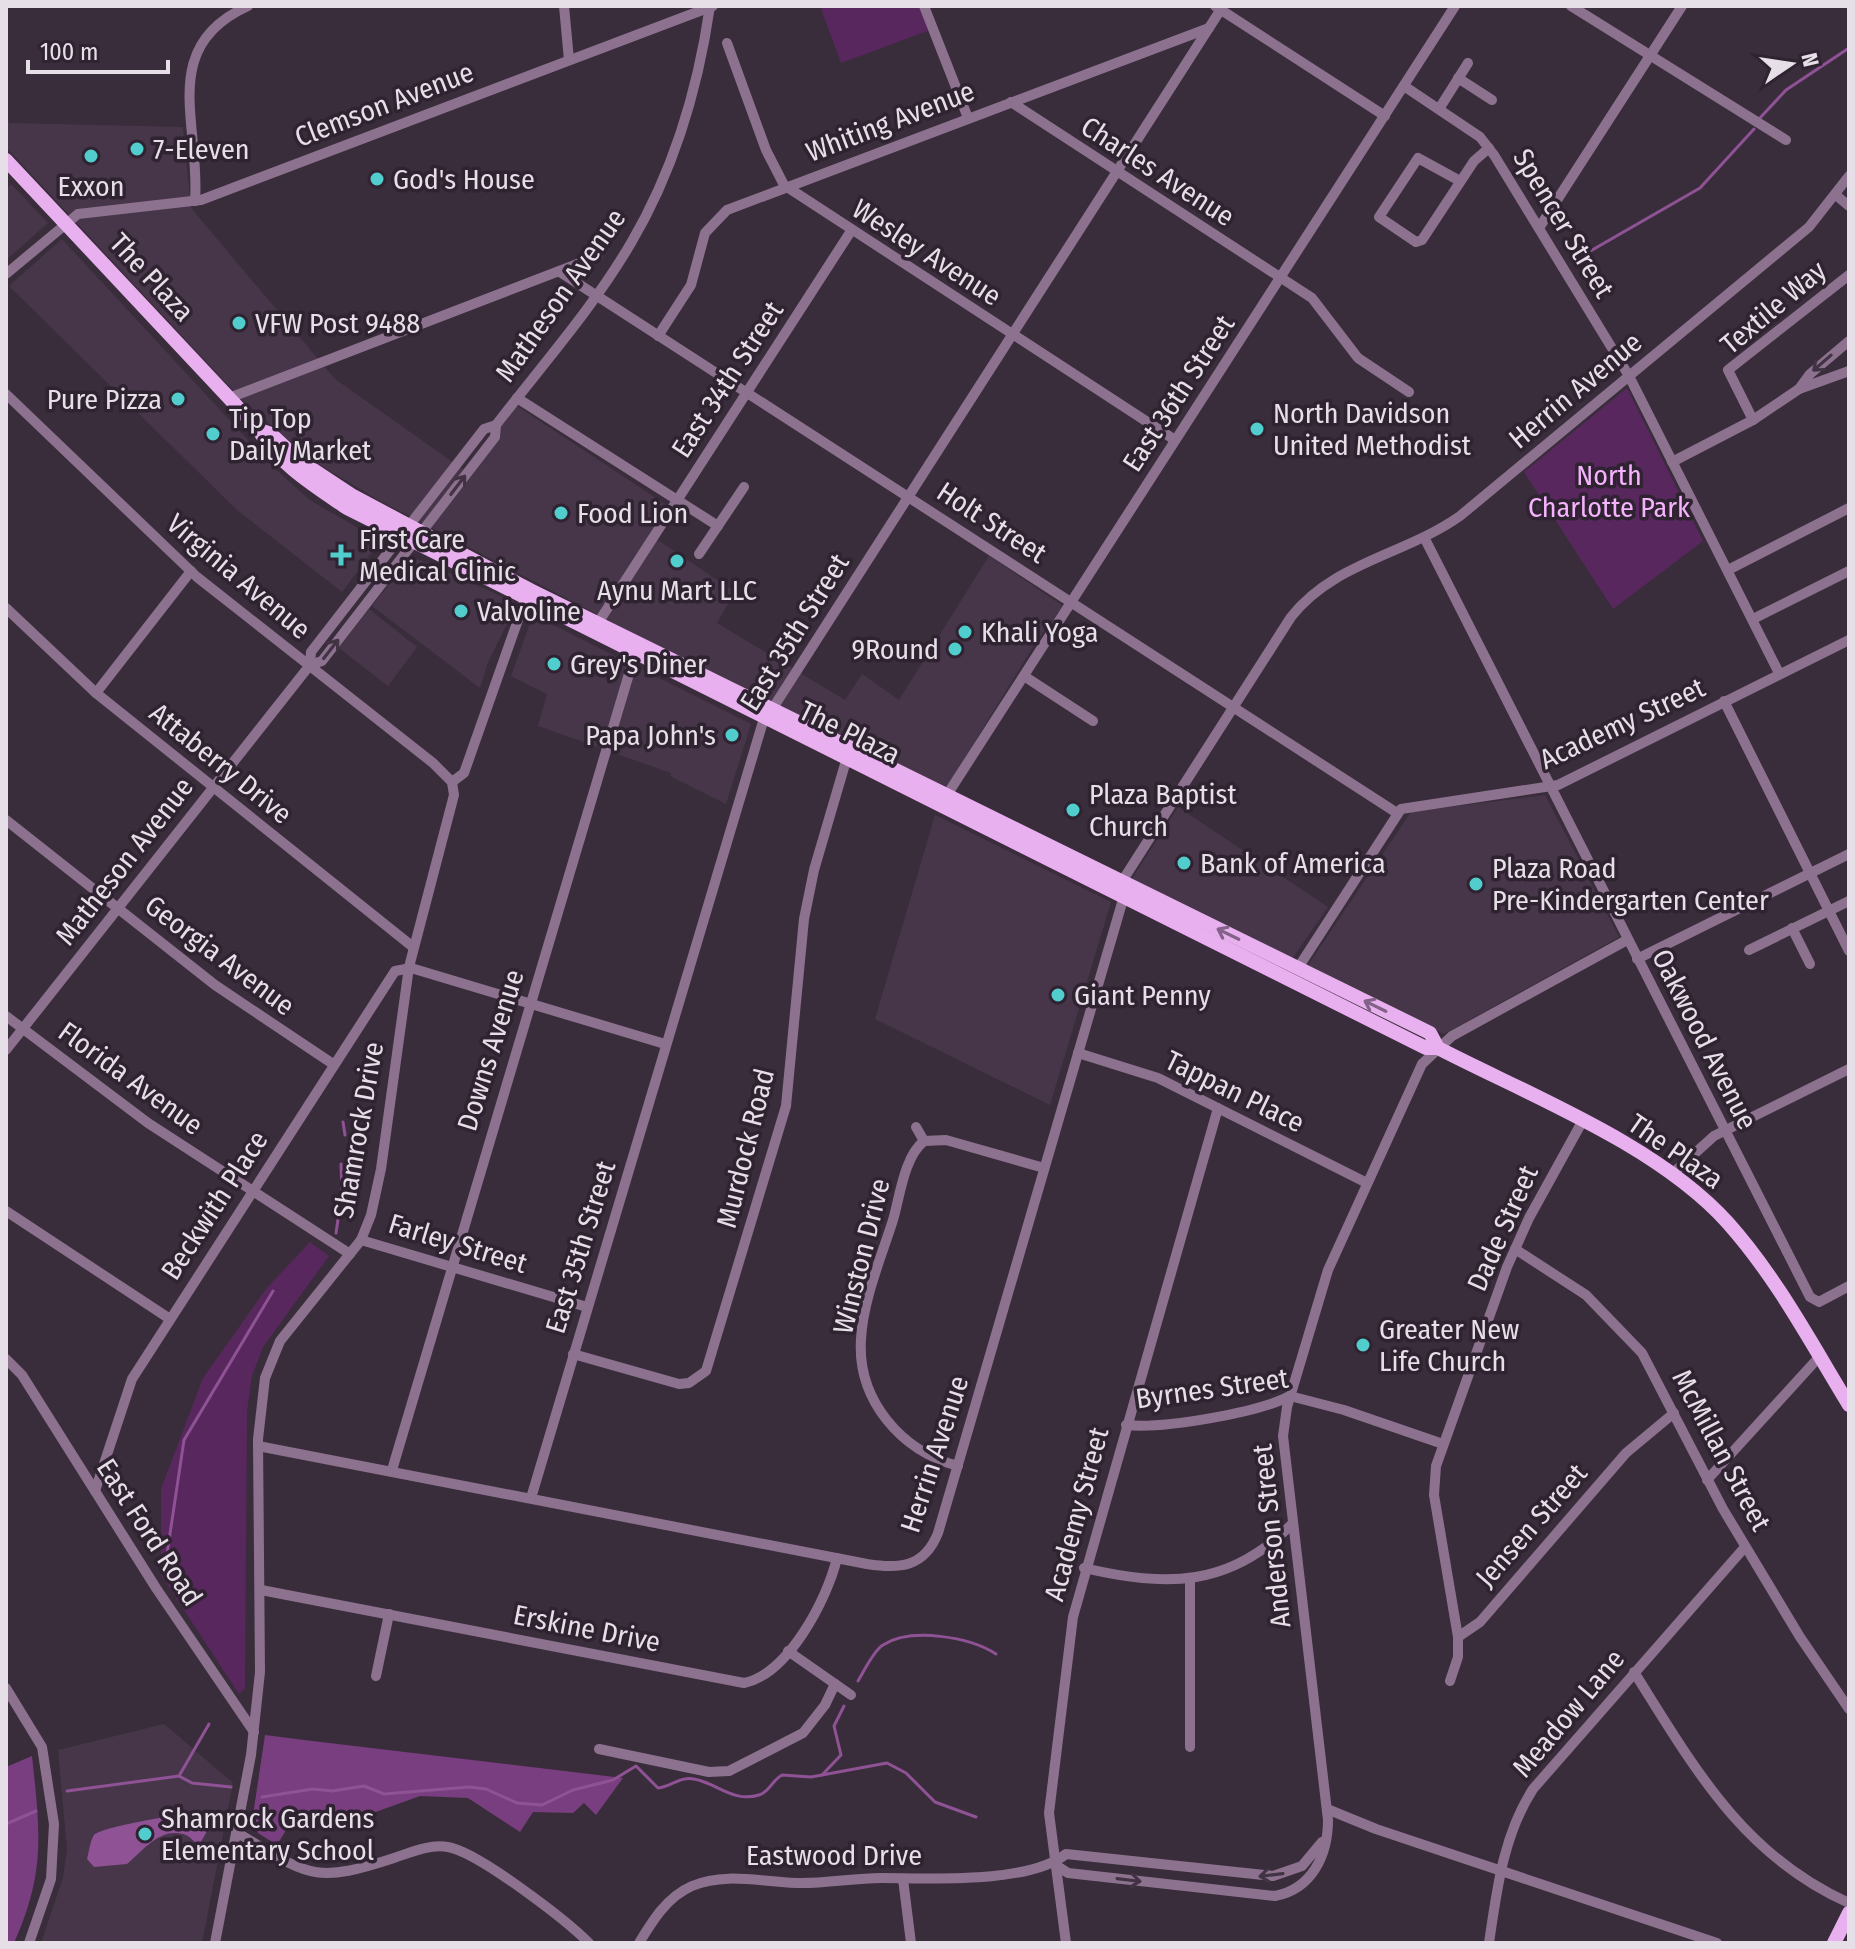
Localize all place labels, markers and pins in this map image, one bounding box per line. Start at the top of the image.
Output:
place label: 7-Eleven [153,133,250,166]
marker: 7-Eleven [128,140,146,158]
marker: Exxon [82,147,100,165]
place label: God's House [393,163,535,196]
place label: Exxon [58,170,124,203]
marker: God's House [368,170,386,188]
place label: VFW Post 9488 [255,307,420,340]
marker: VFW Post 9488 [230,314,248,332]
place label: Pure Pizza [47,383,162,416]
marker: Pure Pizza [169,390,187,408]
place label: North Davidson United Methodist [1273,397,1472,462]
place label: Tip Top Daily Market [229,402,372,467]
marker: North Davidson United Methodist [1248,420,1266,438]
marker: Tip Top Daily Market [204,425,222,443]
place label: Food Lion [577,497,688,530]
marker: Food Lion [552,504,570,522]
place label: First Care Medical Clinic [359,523,516,588]
marker: First Care Medical Clinic [330,544,352,566]
marker: Aynu Mart LLC [668,552,686,570]
place label: Aynu Mart LLC [597,574,757,607]
place label: Valvoline [477,595,581,628]
marker: Valvoline [452,602,470,620]
place label: Khali Yoga [981,616,1098,649]
marker: Khali Yoga [956,623,974,641]
place label: 9Round [851,633,939,666]
marker: 9Round [946,640,964,658]
place label: Grey's Diner [570,648,707,681]
marker: Grey's Diner [545,655,563,673]
place label: Papa John's [585,719,716,752]
marker: Papa John's [723,726,741,744]
place label: Plaza Baptist Church [1089,778,1237,843]
marker: Plaza Baptist Church [1064,801,1082,819]
place label: Bank of America [1200,847,1386,880]
place label: Plaza Road Pre-Kindergarten Center [1492,852,1769,917]
marker: Bank of America [1175,854,1193,872]
marker: Plaza Road Pre-Kindergarten Center [1467,875,1485,893]
place label: Giant Penny [1074,979,1211,1012]
marker: Giant Penny [1049,986,1067,1004]
place label: Greater New Life Church [1379,1313,1519,1378]
marker: Greater New Life Church [1354,1336,1372,1354]
place label: Shamrock Gardens Elementary School [161,1802,375,1867]
marker: Shamrock Gardens Elementary School [136,1825,154,1843]

